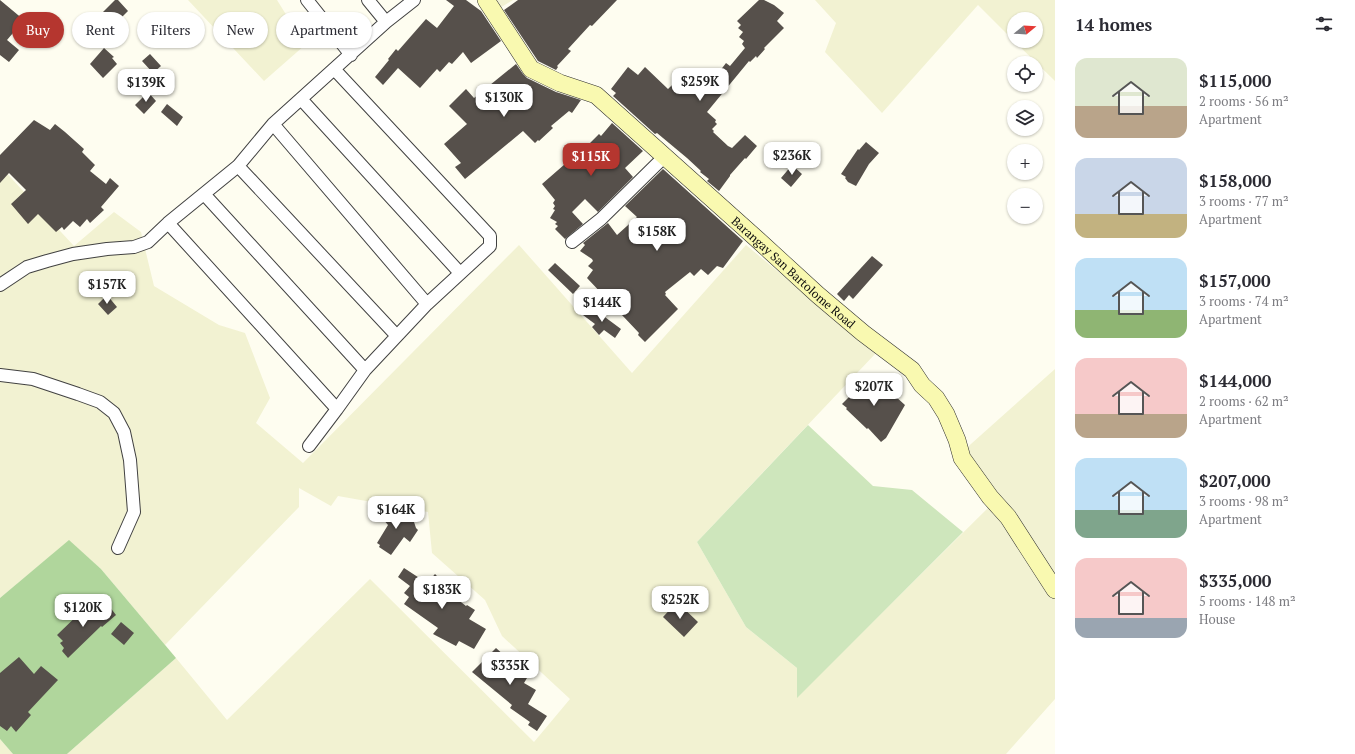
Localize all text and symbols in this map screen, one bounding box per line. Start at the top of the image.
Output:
chip: Buy [12,12,64,48]
chip: Rent [72,12,129,48]
chip: Filters [137,12,205,48]
chip: New [213,12,268,48]
chip: Apartment [276,12,372,48]
north arrow [1007,12,1043,48]
map controls [1007,12,1043,224]
text: 14 homes [1075,13,1152,36]
icon: filters [1313,13,1335,35]
button: locate [1007,56,1043,92]
pin: $259K [672,68,728,102]
pin: $139K [118,69,174,103]
text: $115,000 [1199,69,1271,92]
text: $259K [681,72,719,90]
text: $139K [127,73,165,91]
icon: home [1107,74,1155,122]
pin: $130K [476,84,532,118]
text: $130K [485,88,523,106]
text: 2 rooms · 56 m² [1199,92,1289,110]
button: layers [1007,100,1043,136]
text: Apartment [1199,110,1262,128]
pin: $236K [764,142,820,176]
pin: $115K [563,143,619,177]
button: + [1007,144,1043,180]
text: $236K [773,146,811,164]
text: $115K [572,147,610,165]
text: $158,000 [1199,169,1271,192]
icon: home [1107,174,1155,222]
button: − [1007,188,1043,224]
text: 3 rooms · 77 m² [1199,192,1289,210]
text: Apartment [1199,210,1262,228]
street label: Barangay San Bartolome Road [729,213,859,331]
pin: $158K [629,218,685,252]
text: $158K [638,222,676,240]
text: $157,000 [1199,269,1271,292]
pin: $157K [79,271,135,305]
icon: home [1107,274,1155,322]
text: $157K [88,275,126,293]
pin: $144K [574,289,630,323]
text: 3 rooms · 74 m² [1199,292,1289,310]
text: $144K [583,293,621,311]
text: Apartment [1199,310,1262,328]
text: $144,000 [1199,369,1271,392]
pin: $207K [846,373,902,407]
icon: home [1107,374,1155,422]
text: $207K [855,377,893,395]
text: 2 rooms · 62 m² [1199,392,1289,410]
text: Apartment [1199,410,1262,428]
text: $207,000 [1199,469,1271,492]
icon: home [1107,474,1155,522]
text: 3 rooms · 98 m² [1199,492,1289,510]
pin: $164K [368,496,424,530]
text: $164K [377,500,415,518]
text: Apartment [1199,510,1262,528]
text: $335,000 [1199,569,1271,592]
icon: home [1107,574,1155,622]
pin: $183K [414,576,470,610]
text: $183K [423,580,461,598]
pin: $252K [652,586,708,620]
text: $252K [661,590,699,608]
text: 5 rooms · 148 m² [1199,592,1296,610]
pin: $120K [55,594,111,628]
text: $120K [64,598,102,616]
text: House [1199,610,1235,628]
pin: $335K [482,652,538,686]
text: $335K [491,656,529,674]

